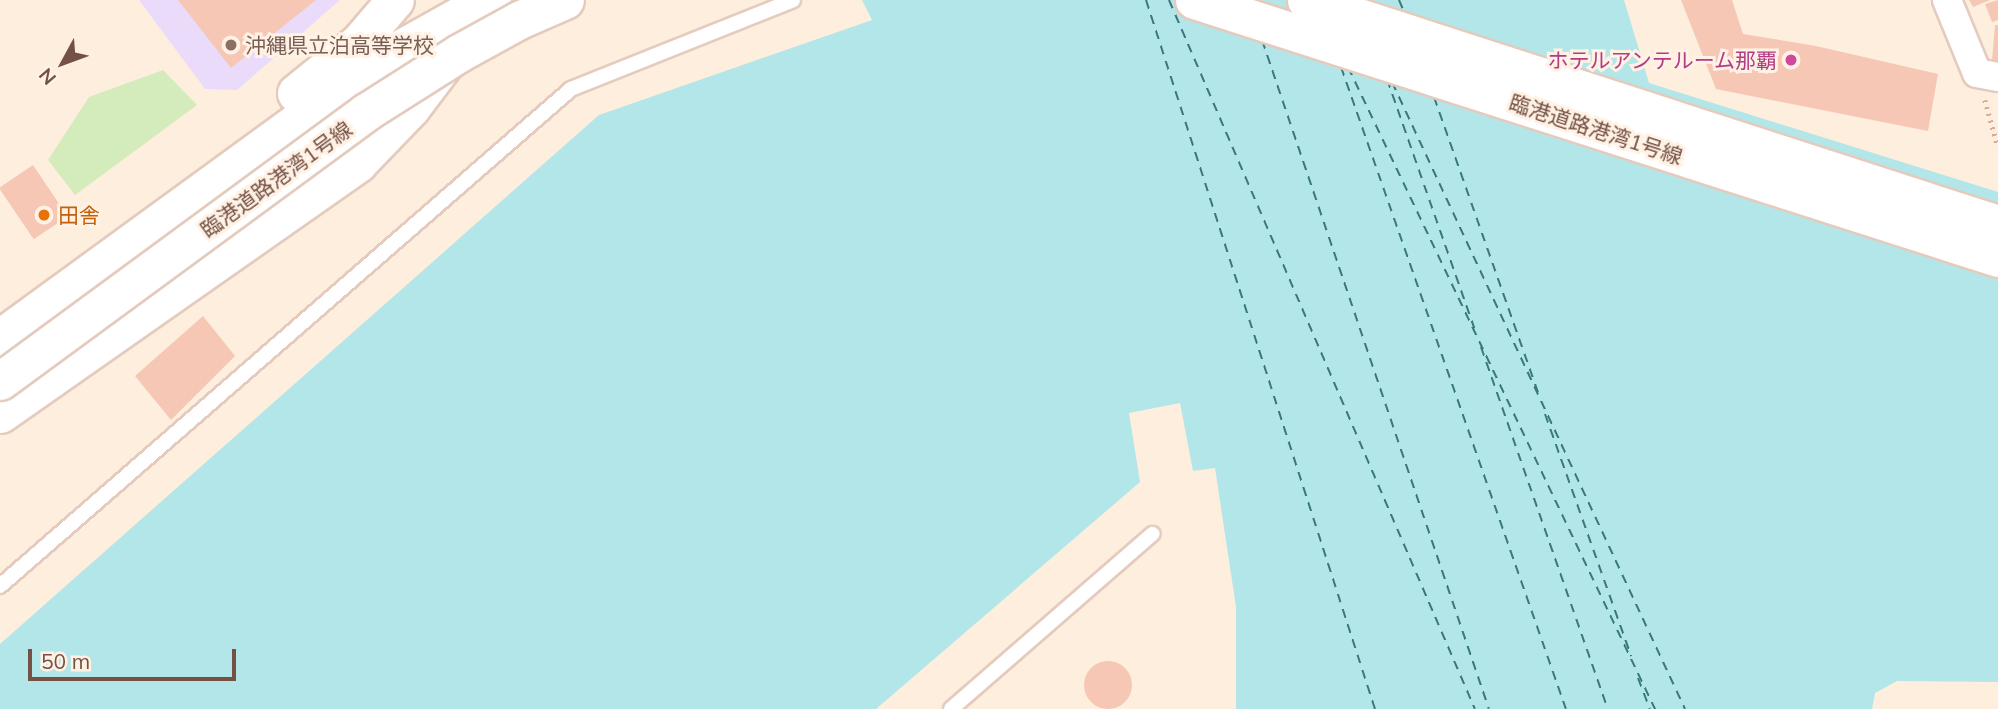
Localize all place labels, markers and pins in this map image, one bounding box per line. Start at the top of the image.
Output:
place label: 沖縄県立泊高等学校 [245,32,434,58]
marker: 沖縄県立泊高等学校 [223,37,239,53]
place label: ホテルアンテルーム那覇 [1546,47,1777,73]
marker: ホテルアンテルーム那覇 [1783,52,1799,68]
place label: 田舎 [58,202,100,228]
marker: 田舎 [36,207,52,223]

